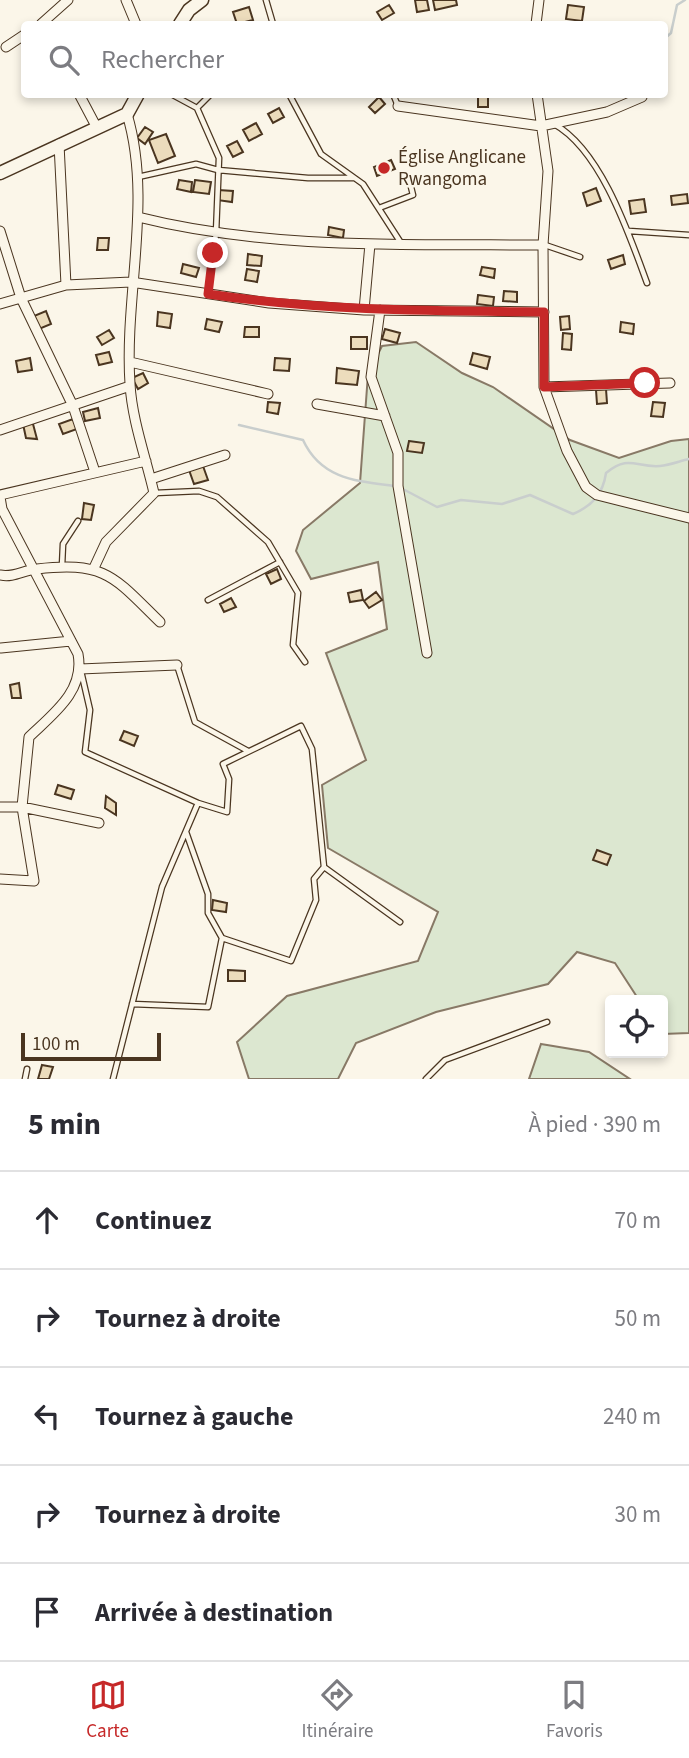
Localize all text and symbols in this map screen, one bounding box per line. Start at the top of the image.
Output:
search box [21,21,668,98]
icon: search [45,41,83,79]
text: Rechercher [101,41,224,78]
place label: Église Anglicane Rwangoma [398,144,526,193]
marker: Église Anglicane Rwangoma [376,160,392,176]
route end [197,237,228,268]
route start [629,367,660,398]
map controls [605,995,668,1058]
button: locate [605,995,668,1058]
scale bar [21,1030,161,1062]
text: 100 m [32,1031,80,1058]
text: 5 min [28,1103,101,1146]
text: À pied · 390 m [528,1108,661,1141]
icon: ahead [28,1201,66,1239]
text: Continuez [95,1202,211,1239]
text: 70 m [614,1204,661,1237]
icon: right [28,1299,66,1337]
text: Tournez à droite [95,1300,281,1337]
text: 50 m [614,1302,661,1335]
icon: left [28,1397,66,1435]
text: Tournez à gauche [95,1398,294,1435]
text: 240 m [603,1400,661,1433]
icon: right [28,1495,66,1533]
text: Tournez à droite [95,1496,281,1533]
text: 30 m [614,1498,661,1531]
icon: arrive [28,1593,66,1631]
text: Arrivée à destination [95,1594,333,1631]
tab: Carte [86,1676,129,1745]
tab: Itinéraire [301,1676,374,1745]
tab: Favoris [546,1676,603,1745]

